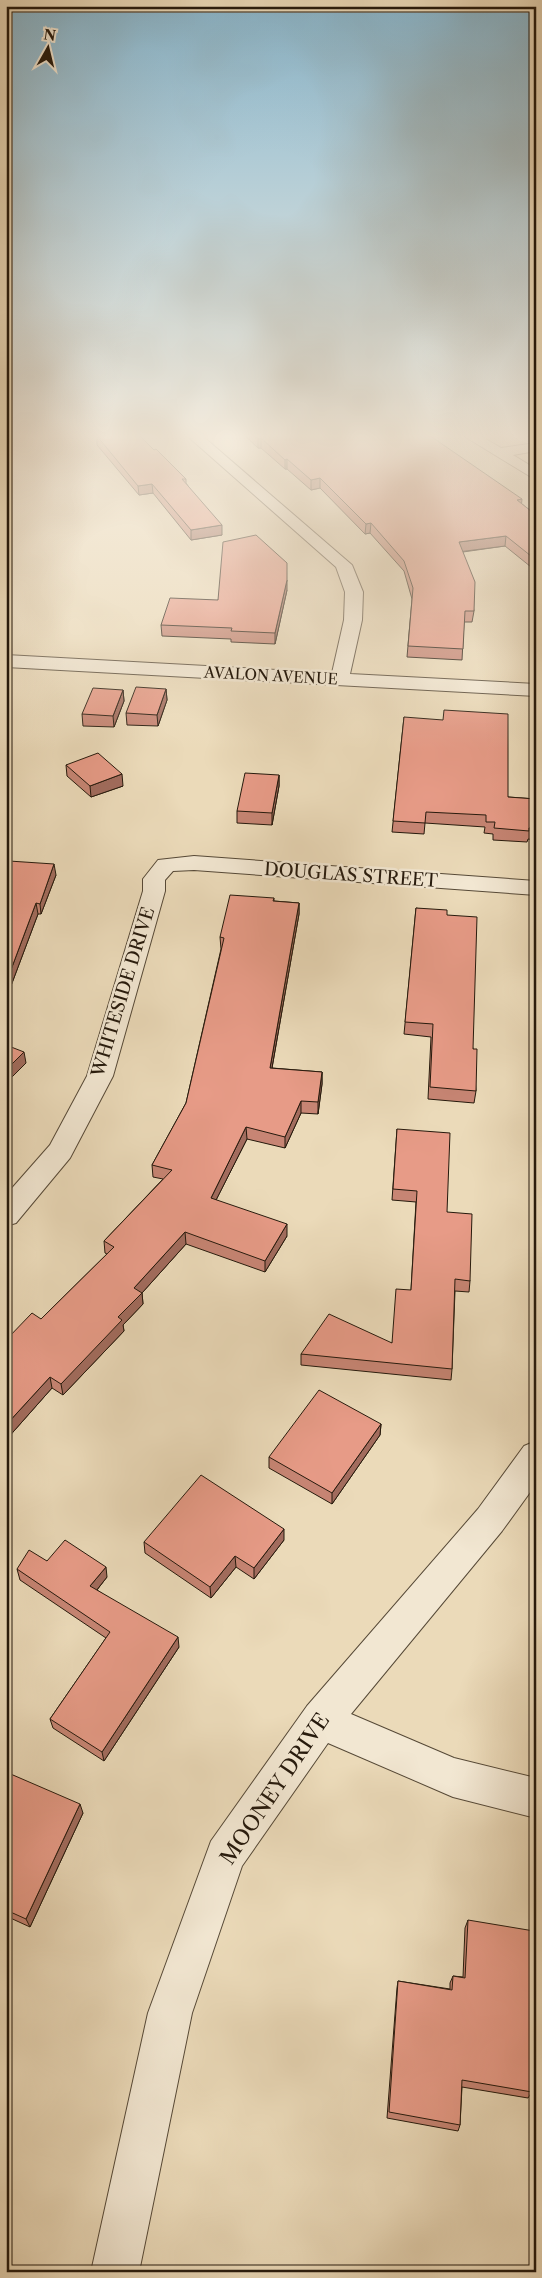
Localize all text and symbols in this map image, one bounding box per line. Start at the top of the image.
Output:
north arrow [22,22,72,72]
text: N [43,25,57,45]
street label: AVALON AVENUE [203,662,338,688]
street label: DOUGLAS STREET [263,858,439,892]
street label: WHITESIDE DRIVE [86,904,159,1081]
street label: MOONEY DRIVE [215,1708,334,1869]

